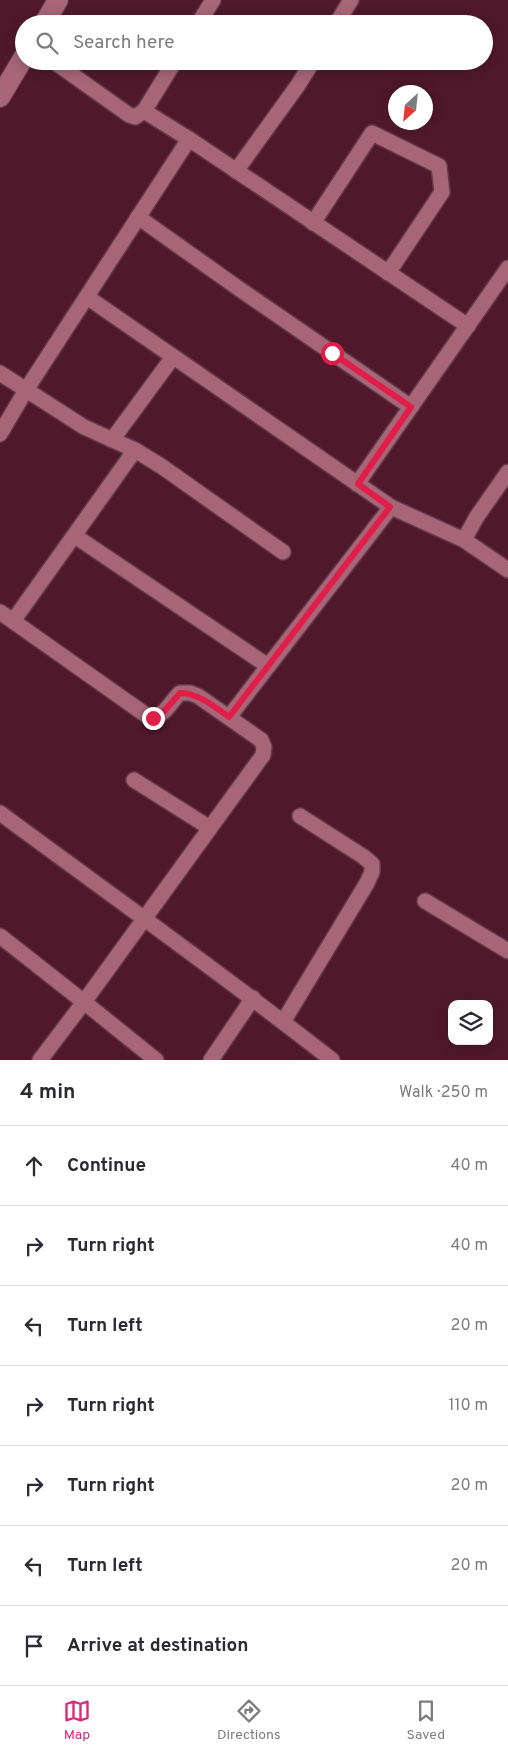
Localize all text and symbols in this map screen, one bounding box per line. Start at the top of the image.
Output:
search box [15,15,493,70]
icon: search [33,29,61,57]
text: Search here [73,31,175,55]
north arrow [388,85,433,130]
route start [321,342,344,365]
route end [142,707,165,730]
map controls [448,1000,493,1045]
button: layers [448,1000,493,1045]
text: 4 min [20,1079,76,1106]
text: Walk · 250 m [399,1083,488,1103]
icon: ahead [20,1152,48,1180]
text: Continue [67,1154,146,1178]
text: 40 m [450,1156,488,1176]
icon: right [20,1232,48,1260]
text: Turn right [67,1234,155,1258]
text: 40 m [450,1236,488,1256]
icon: left [20,1312,48,1340]
text: Turn left [67,1314,143,1338]
text: 20 m [451,1316,488,1336]
icon: right [20,1392,48,1420]
text: Turn right [67,1394,155,1418]
text: 110 m [448,1396,488,1416]
icon: right [20,1472,48,1500]
text: Turn right [67,1474,155,1498]
text: 20 m [451,1476,488,1496]
icon: left [20,1552,48,1580]
text: Turn left [67,1554,143,1578]
text: 20 m [451,1556,488,1576]
icon: arrive [20,1632,48,1660]
text: Arrive at destination [67,1634,248,1658]
tab: Map [63,1697,91,1744]
tab: Directions [217,1697,281,1744]
tab: Saved [407,1697,445,1744]

